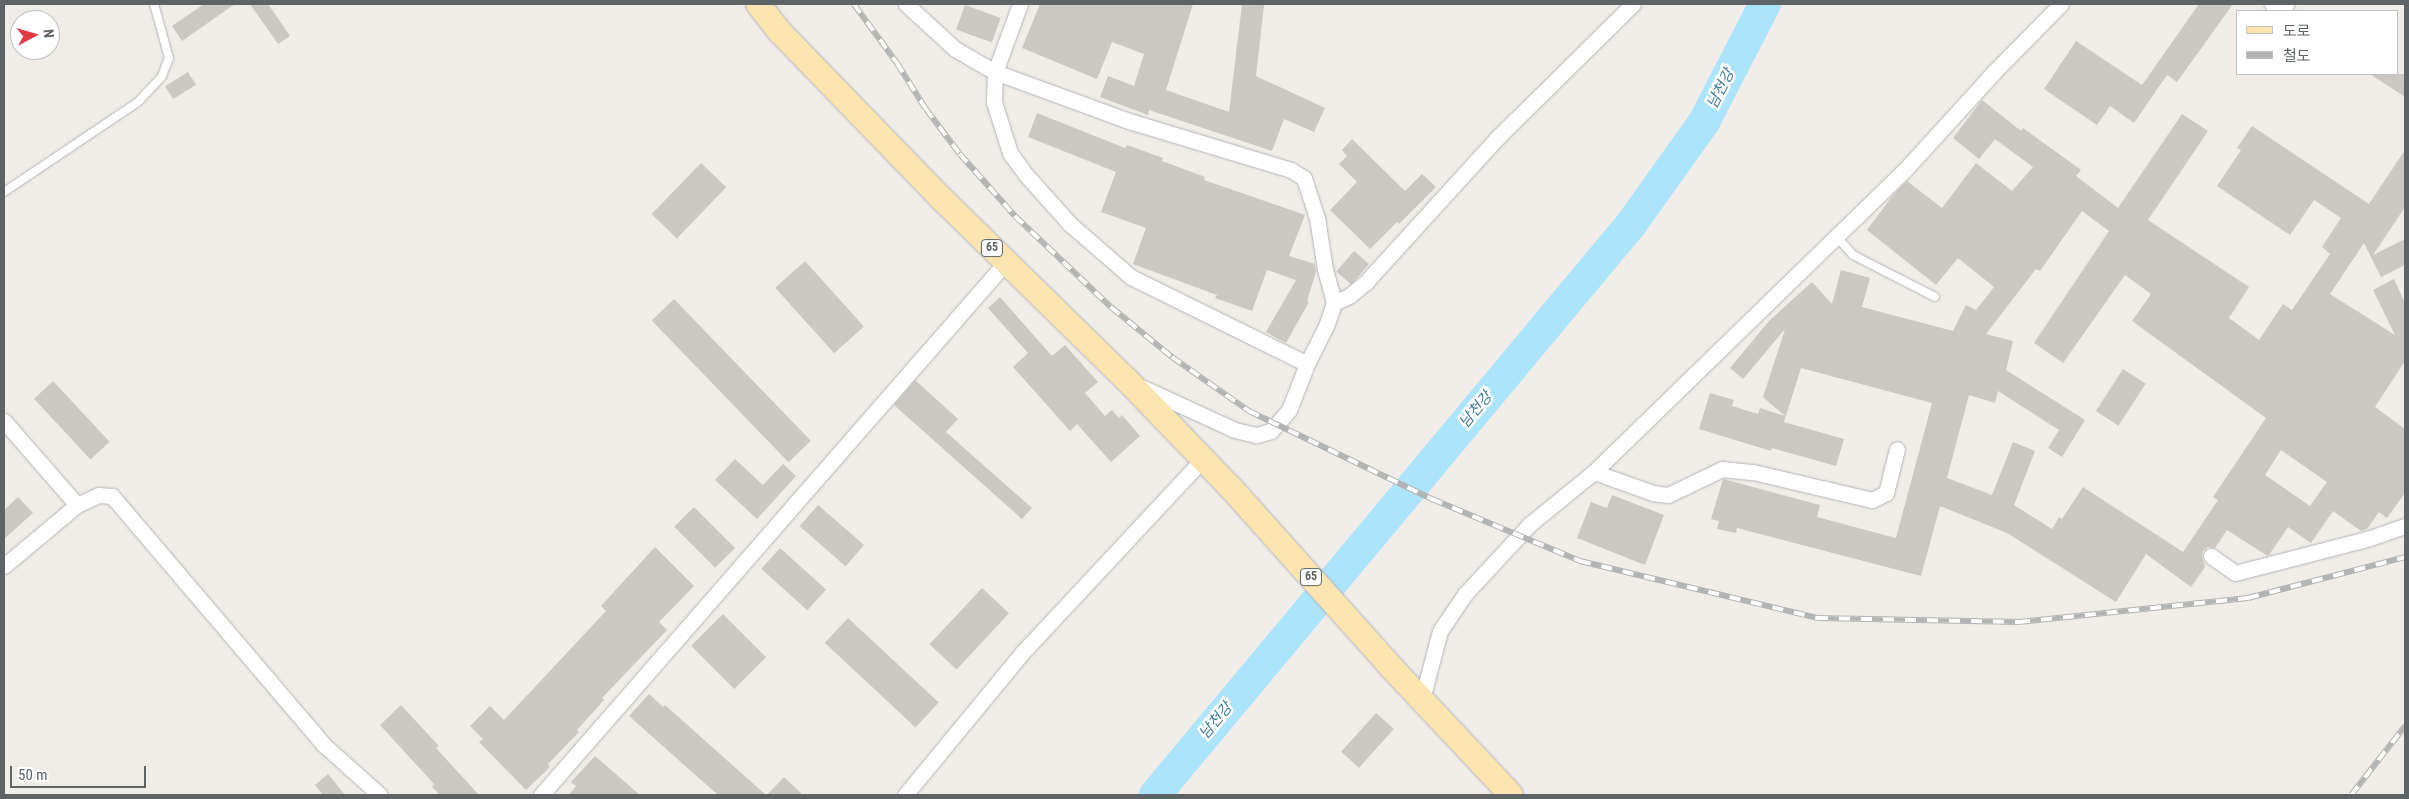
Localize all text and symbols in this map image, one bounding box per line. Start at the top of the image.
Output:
north arrow [10,10,60,60]
legend [2236,10,2399,75]
text: 도로 [2283,22,2311,40]
text: N [41,28,57,39]
text: 철도 [2283,47,2311,65]
water label: 남천강 [1704,66,1738,112]
road number: 65 [981,238,1003,258]
water label: 남천강 [1456,388,1496,432]
road number: 65 [1300,568,1322,586]
water label: 남천강 [1196,699,1236,743]
scale bar [12,756,149,788]
text: 50 m [18,766,48,784]

